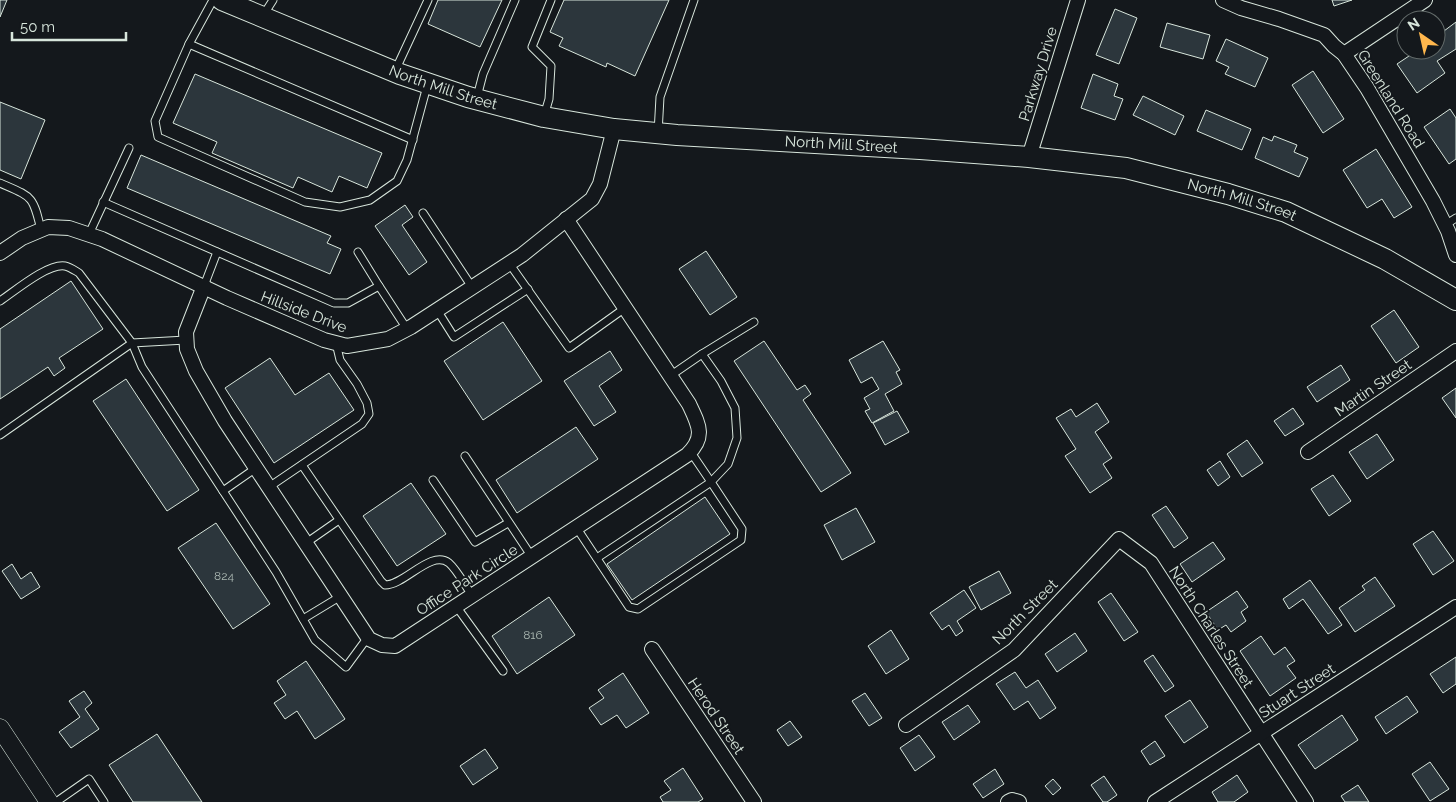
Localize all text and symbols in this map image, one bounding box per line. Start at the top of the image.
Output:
scale bar [12,10,126,42]
north arrow [1396,10,1446,60]
text: N [1405,15,1423,34]
text: 50 m [20,18,55,36]
street label: Parkway Drive [1015,24,1061,123]
street label: Greenland Road [1354,47,1428,151]
street label: North Mill Street [386,61,499,113]
street label: North Mill Street [784,132,898,157]
street label: North Mill Street [1186,175,1300,225]
street label: Hillside Drive [258,287,350,337]
street label: Martin Street [1331,356,1415,420]
street label: Office Park Circle [413,540,521,619]
street label: North Charles Street [1165,563,1257,691]
house number: 824 [214,569,234,583]
street label: North Street [989,576,1061,648]
house number: 816 [523,628,543,642]
street label: Stuart Street [1256,660,1338,722]
street label: Herod Street [684,674,748,758]

